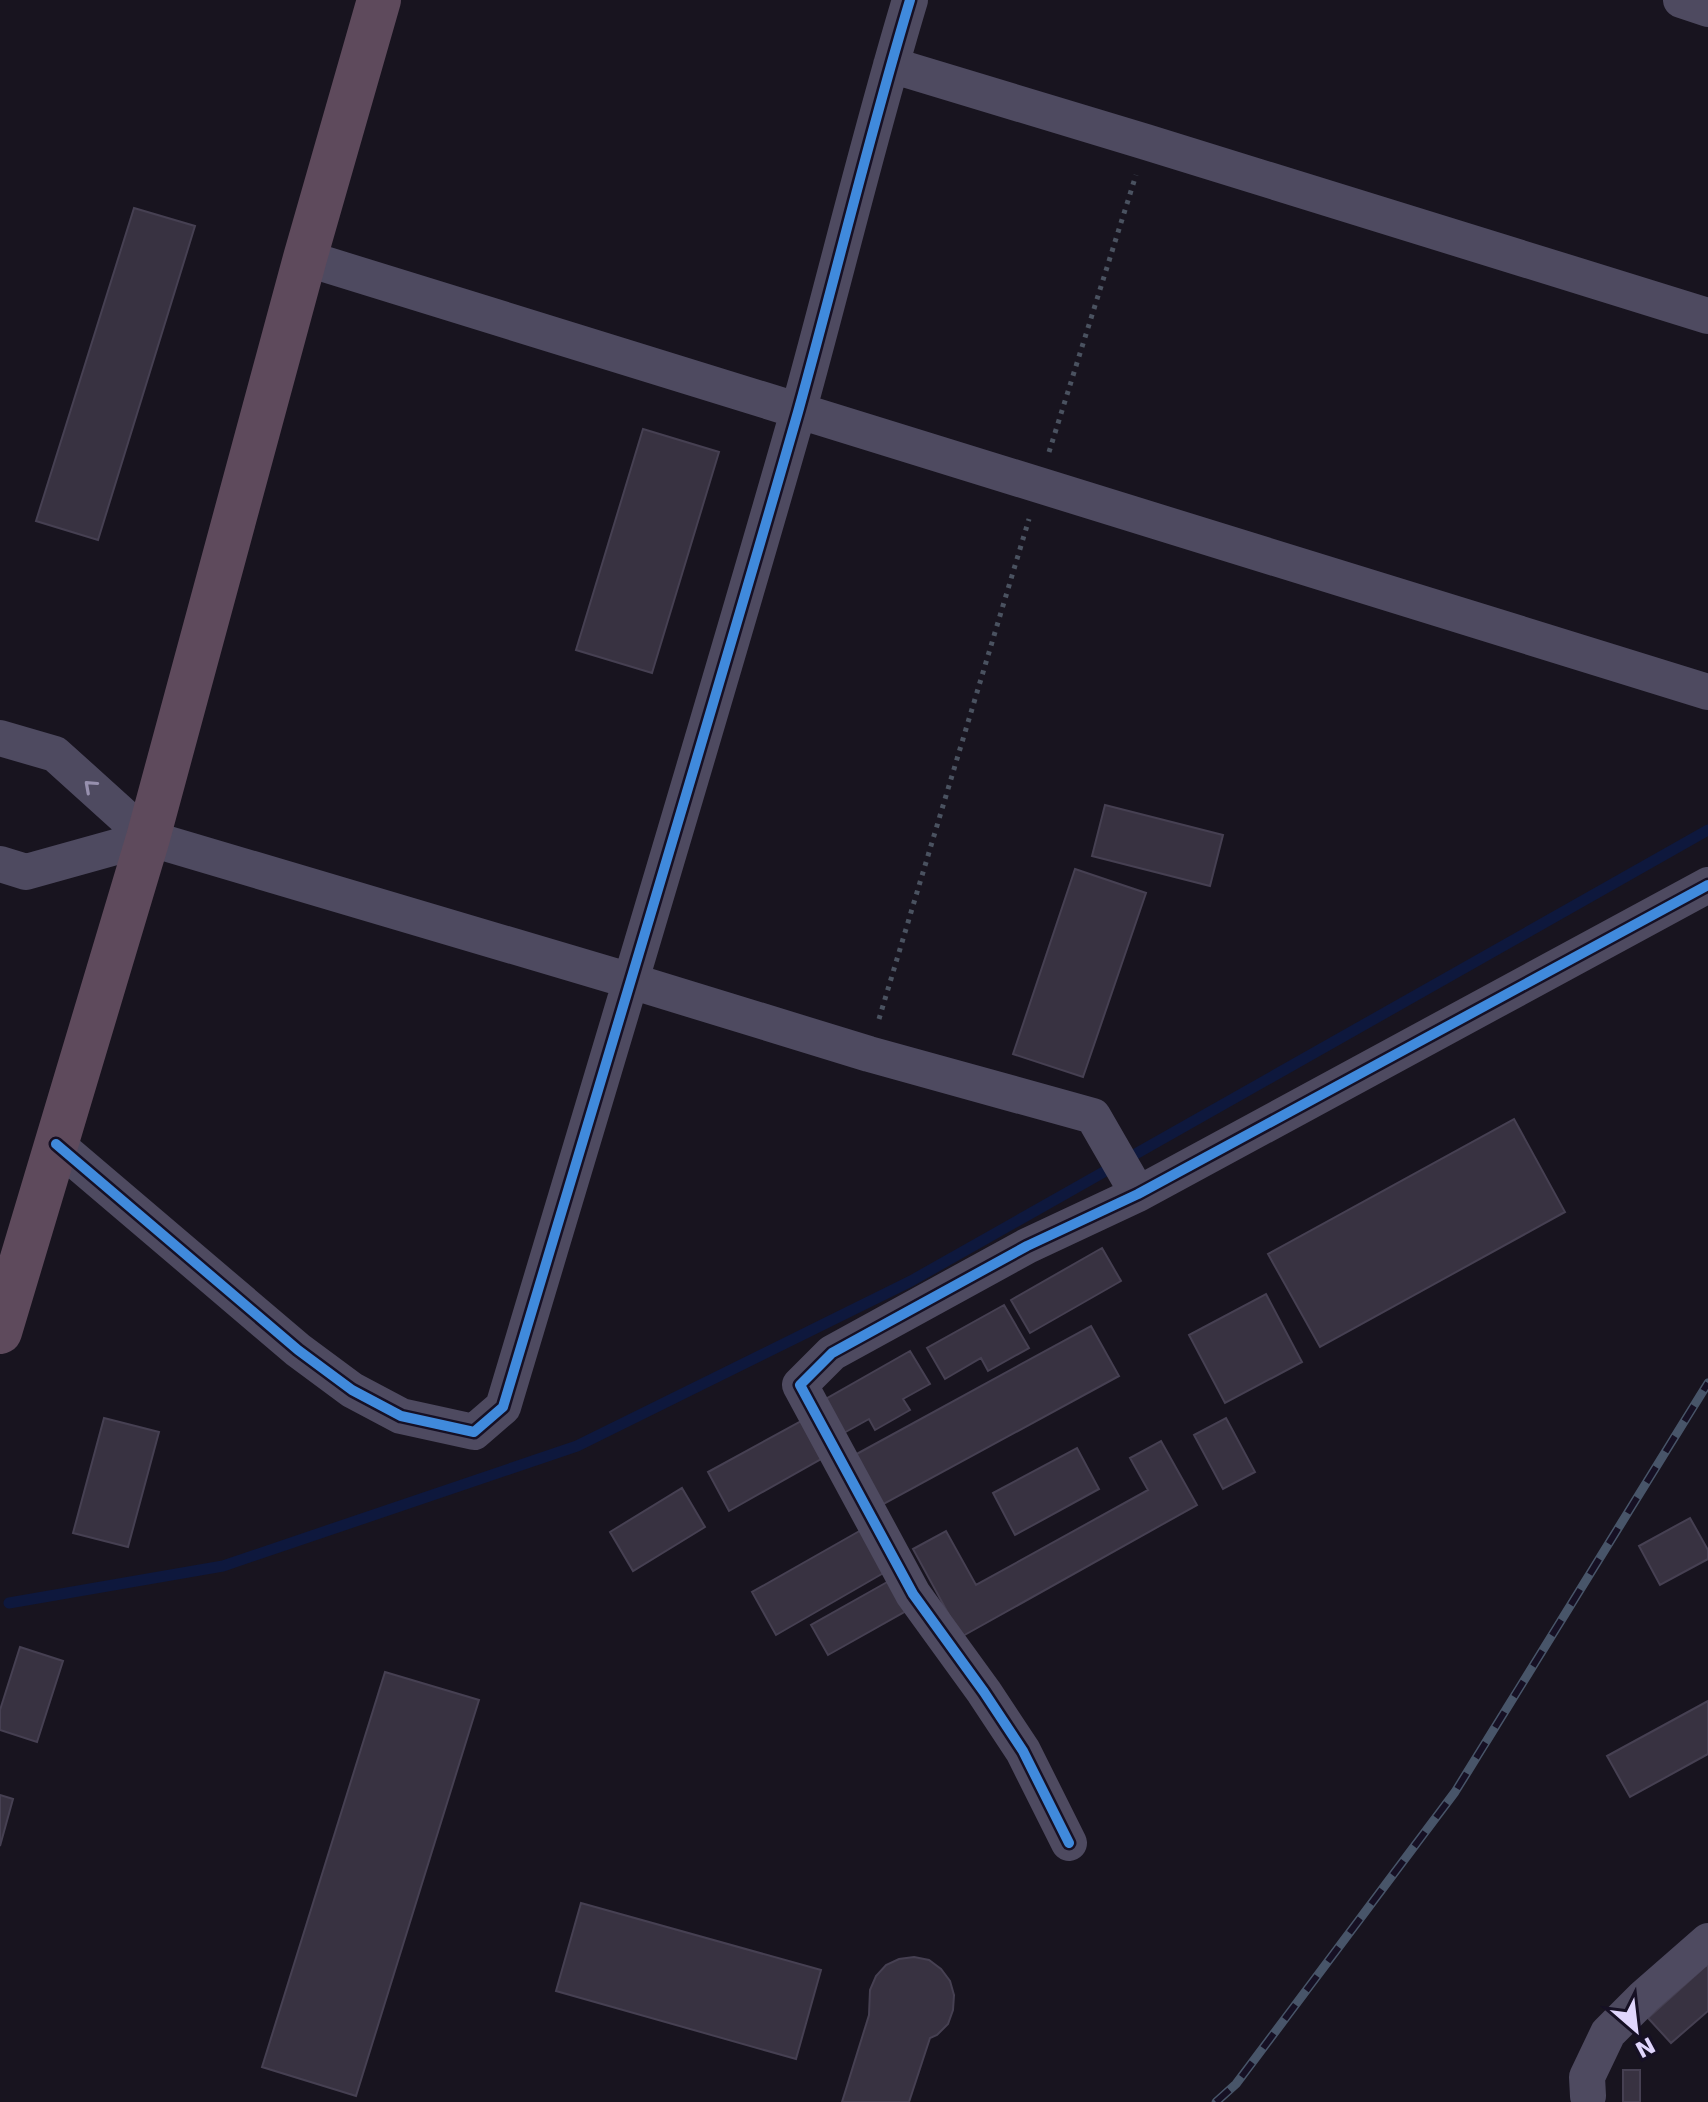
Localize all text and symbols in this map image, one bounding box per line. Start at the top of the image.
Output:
one-way arrow [85,780,99,795]
north arrow [1596,1990,1676,2070]
text: N [1631,2032,1659,2063]

